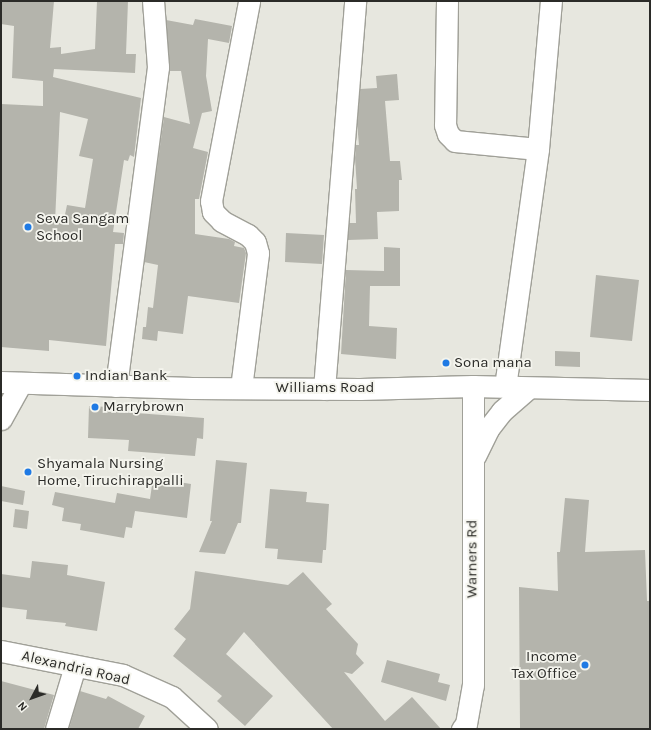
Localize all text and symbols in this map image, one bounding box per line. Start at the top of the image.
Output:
place label: Seva Sangam School [36,209,129,244]
marker: Seva Sangam School [23,222,33,232]
place label: Sona mana [454,354,532,372]
marker: Sona mana [441,358,451,368]
place label: Indian Bank [85,367,168,385]
marker: Indian Bank [72,371,82,381]
street label: Williams Road [275,379,375,397]
place label: Marrybrown [103,398,184,416]
marker: Marrybrown [90,402,100,412]
place label: Shyamala Nursing Home, Tiruchirappalli [37,454,184,489]
marker: Shyamala Nursing Home, Tiruchirappalli [22,466,34,478]
street label: Warners Rd [463,520,481,598]
street label: Alexandria Road [20,647,132,689]
place label: Income Tax Office [511,647,577,682]
marker: Income Tax Office [580,660,590,670]
north arrow [12,678,52,718]
text: N [15,699,30,713]

